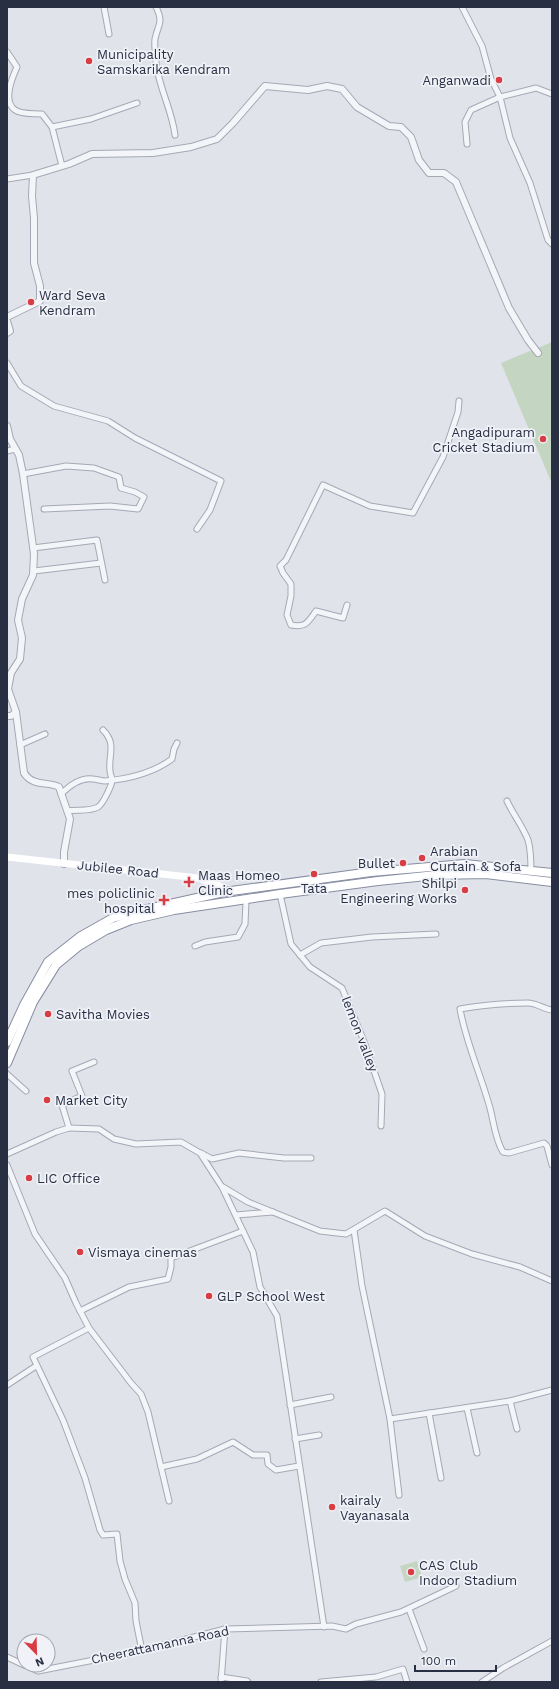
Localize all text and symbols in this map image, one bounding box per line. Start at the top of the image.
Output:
place label: Municipality Samskarika Kendram [97,47,230,77]
marker: Municipality Samskarika Kendram [84,56,94,66]
place label: Anganwadi [422,73,491,88]
marker: Anganwadi [494,75,504,85]
place label: Ward Seva Kendram [39,288,106,318]
marker: Ward Seva Kendram [26,297,36,307]
place label: Angadipuram Cricket Stadium [433,425,535,455]
marker: Angadipuram Cricket Stadium [538,434,548,444]
place label: Arabian Curtain & Sofa [430,844,522,874]
marker: Arabian Curtain & Sofa [417,853,427,863]
place label: Bullet [358,856,396,871]
street label: Jubilee Road [76,857,160,881]
marker: Bullet [398,858,408,868]
place label: Maas Homeo Clinic [198,868,280,898]
marker: Tata [309,869,319,879]
marker: Maas Homeo Clinic [183,876,195,888]
place label: Shilpi Engineering Works [340,876,457,906]
place label: Tata [301,881,328,896]
marker: Shilpi Engineering Works [460,885,470,895]
place label: mes policlinic hospital [67,886,155,916]
marker: mes policlinic hospital [158,894,170,906]
street label: lemon valley [339,994,381,1074]
place label: Savitha Movies [56,1007,150,1022]
marker: Savitha Movies [43,1009,53,1019]
place label: Market City [55,1093,128,1108]
marker: Market City [42,1095,52,1105]
place label: LIC Office [37,1171,100,1186]
marker: LIC Office [24,1173,34,1183]
place label: Vismaya cinemas [88,1245,197,1260]
marker: Vismaya cinemas [75,1247,85,1257]
place label: GLP School West [217,1289,326,1304]
marker: GLP School West [204,1291,214,1301]
place label: kairaly Vayanasala [340,1493,410,1523]
marker: kairaly Vayanasala [327,1502,337,1512]
place label: CAS Club Indoor Stadium [419,1558,517,1588]
marker: CAS Club Indoor Stadium [406,1567,416,1577]
street label: Cheerattamanna Road [90,1623,230,1667]
north arrow [16,1633,56,1673]
scale bar [415,1647,496,1673]
text: N [33,1654,46,1669]
text: 100 m [421,1654,456,1668]

